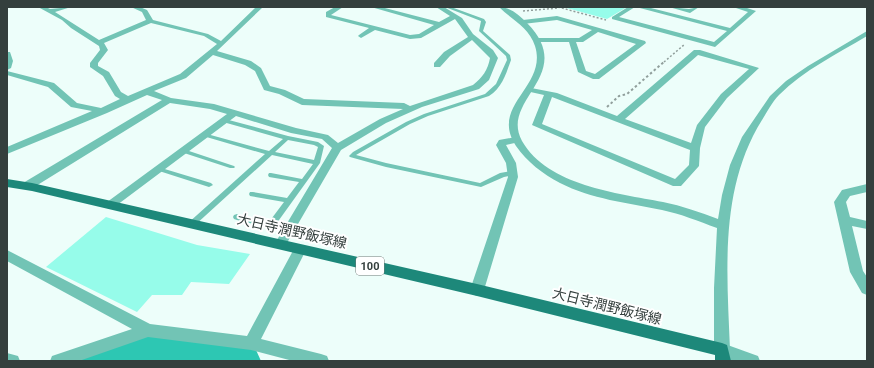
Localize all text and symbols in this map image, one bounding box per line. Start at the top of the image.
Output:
street label: 大日寺潤野飯塚線 [236,211,348,251]
road number: 100 [356,257,384,275]
street label: 大日寺潤野飯塚線 [551,285,663,327]

